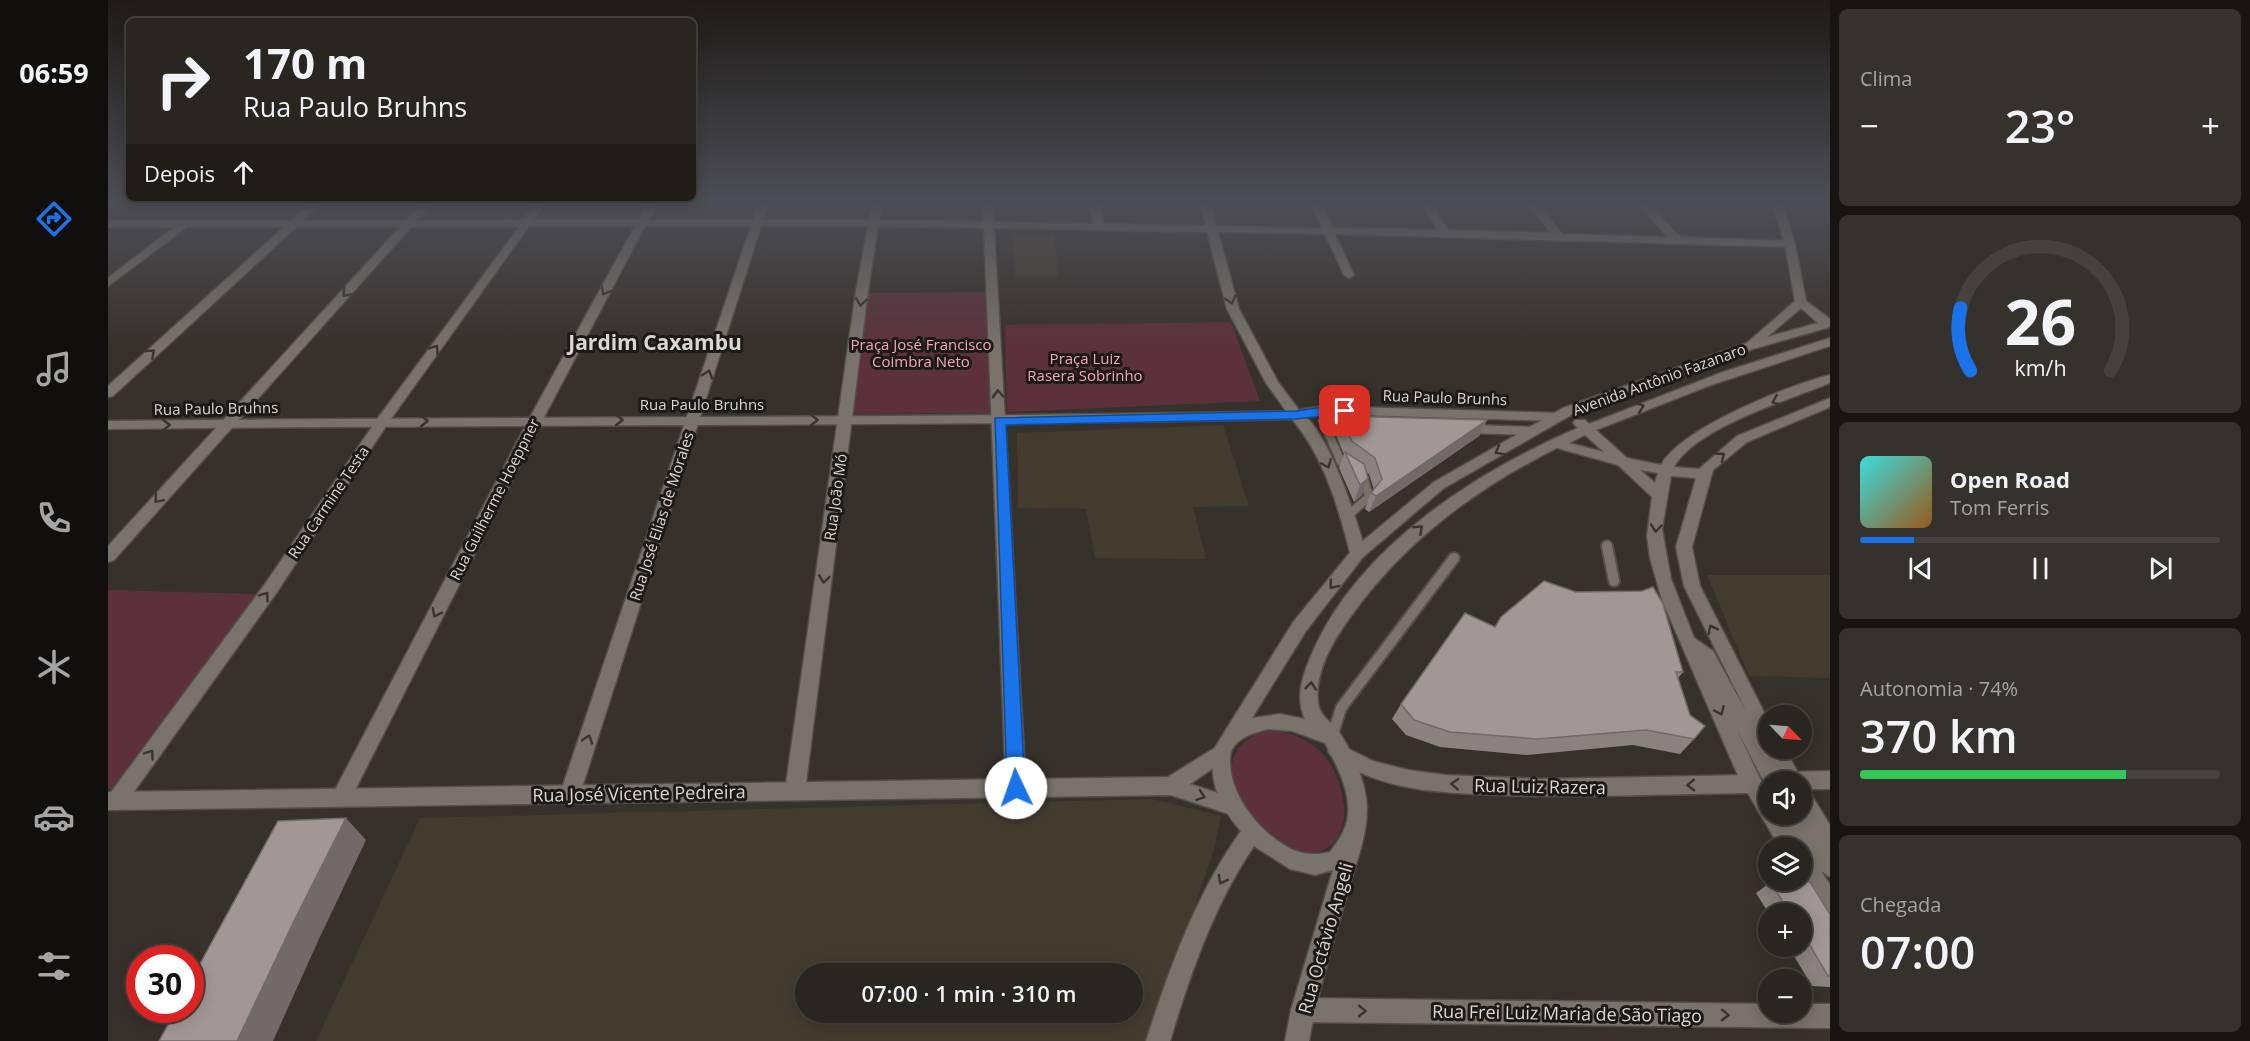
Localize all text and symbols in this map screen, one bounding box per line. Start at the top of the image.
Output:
text: 170 m [243,34,367,91]
icon: right [144,42,222,120]
text: 06:59 [19,54,89,91]
text: Clima [1860,65,1912,92]
text: Rua Paulo Bruhns [243,88,467,125]
text: 23° [2005,95,2075,156]
text: − [1860,103,1879,148]
text: + [2201,103,2220,148]
icon: ahead [227,156,260,189]
text: Depois [144,158,215,188]
icon: directions [33,198,75,240]
text: 26 [2004,278,2076,363]
one-way arrow [342,285,353,296]
one-way arrow [601,285,612,296]
one-way arrow [1224,294,1236,305]
one-way arrow [855,297,867,307]
district label: Jardim Caxambu [566,328,742,356]
park label: Praça José Francisco Coimbra Neto [850,334,992,371]
street label: Avenida Antônio Fazanaro [1570,338,1748,420]
one-way arrow [428,344,439,355]
icon: music [33,348,75,390]
park label: Praça Luiz Rasera Sobrinho [1027,348,1143,385]
one-way arrow [145,349,155,360]
text: km/h [2014,354,2066,383]
one-way arrow [700,369,713,380]
pin [1319,385,1370,436]
street label: Rua Paulo Brunhs [1382,385,1508,409]
one-way arrow [992,389,1005,398]
street label: Rua Paulo Bruhns [640,394,764,414]
icon: arrive [1328,394,1361,427]
one-way arrow [1772,394,1783,406]
street label: Rua Paulo Bruhns [154,397,278,419]
one-way arrow [1634,402,1645,414]
one-way arrow [615,414,624,426]
one-way arrow [810,414,819,426]
one-way arrow [420,415,429,427]
street label: Rua Guilherme Hoeppner [444,415,544,583]
one-way arrow [162,419,171,431]
street label: Rua José Elias de Morales [624,429,698,603]
street label: Rua Carmine Testa [283,442,373,562]
one-way arrow [1495,443,1505,455]
street label: Rua João Mó [819,452,851,542]
one-way arrow [1714,452,1725,463]
one-way arrow [1320,458,1332,469]
text: Open Road [1950,464,2070,494]
one-way arrow [154,493,165,503]
text: Tom Ferris [1950,494,2049,521]
icon: phone [33,497,75,539]
one-way arrow [1650,524,1663,533]
one-way arrow [1411,525,1422,536]
icon: previous [1904,552,1937,585]
icon: pause [2024,552,2057,585]
icon: next [2144,552,2177,585]
one-way arrow [818,574,830,583]
one-way arrow [1329,579,1340,590]
one-way arrow [258,591,269,602]
one-way arrow [432,606,443,617]
one-way arrow [1708,624,1720,635]
icon: climate [33,646,75,688]
text: Autonomia · 74% [1860,675,2018,702]
one-way arrow [1304,682,1317,691]
one-way arrow [1712,704,1724,715]
north arrow [1758,705,1812,759]
map controls [1758,705,1812,1023]
text: 370 km [1860,705,2018,766]
one-way arrow [581,734,594,745]
one-way arrow [143,749,154,760]
position arrow [984,756,1048,820]
button: sound [1758,771,1812,825]
street label: Rua Luiz Razera [1474,773,1606,799]
one-way arrow [1450,778,1459,791]
street label: Rua José Vicente Pedreira [532,779,746,807]
one-way arrow [1687,779,1696,791]
one-way arrow [1195,789,1206,802]
icon: car [33,796,75,838]
button: layers [1758,837,1812,891]
street label: Rua Octávio Angeli [1292,860,1358,1016]
one-way arrow [1218,874,1229,885]
text: Chegada [1860,891,1941,918]
button: + [1758,903,1812,957]
text: 07:00 [1860,921,1975,982]
icon: filters [33,945,75,987]
speed limit sign: 30 [126,945,204,1023]
button: − [1758,969,1812,1023]
text: 07:00 · 1 min · 310 m [861,978,1077,1008]
street label: Rua Frei Luiz Maria de São Tiago [1432,999,1702,1027]
one-way arrow [1357,1005,1366,1017]
one-way arrow [1720,1009,1729,1021]

